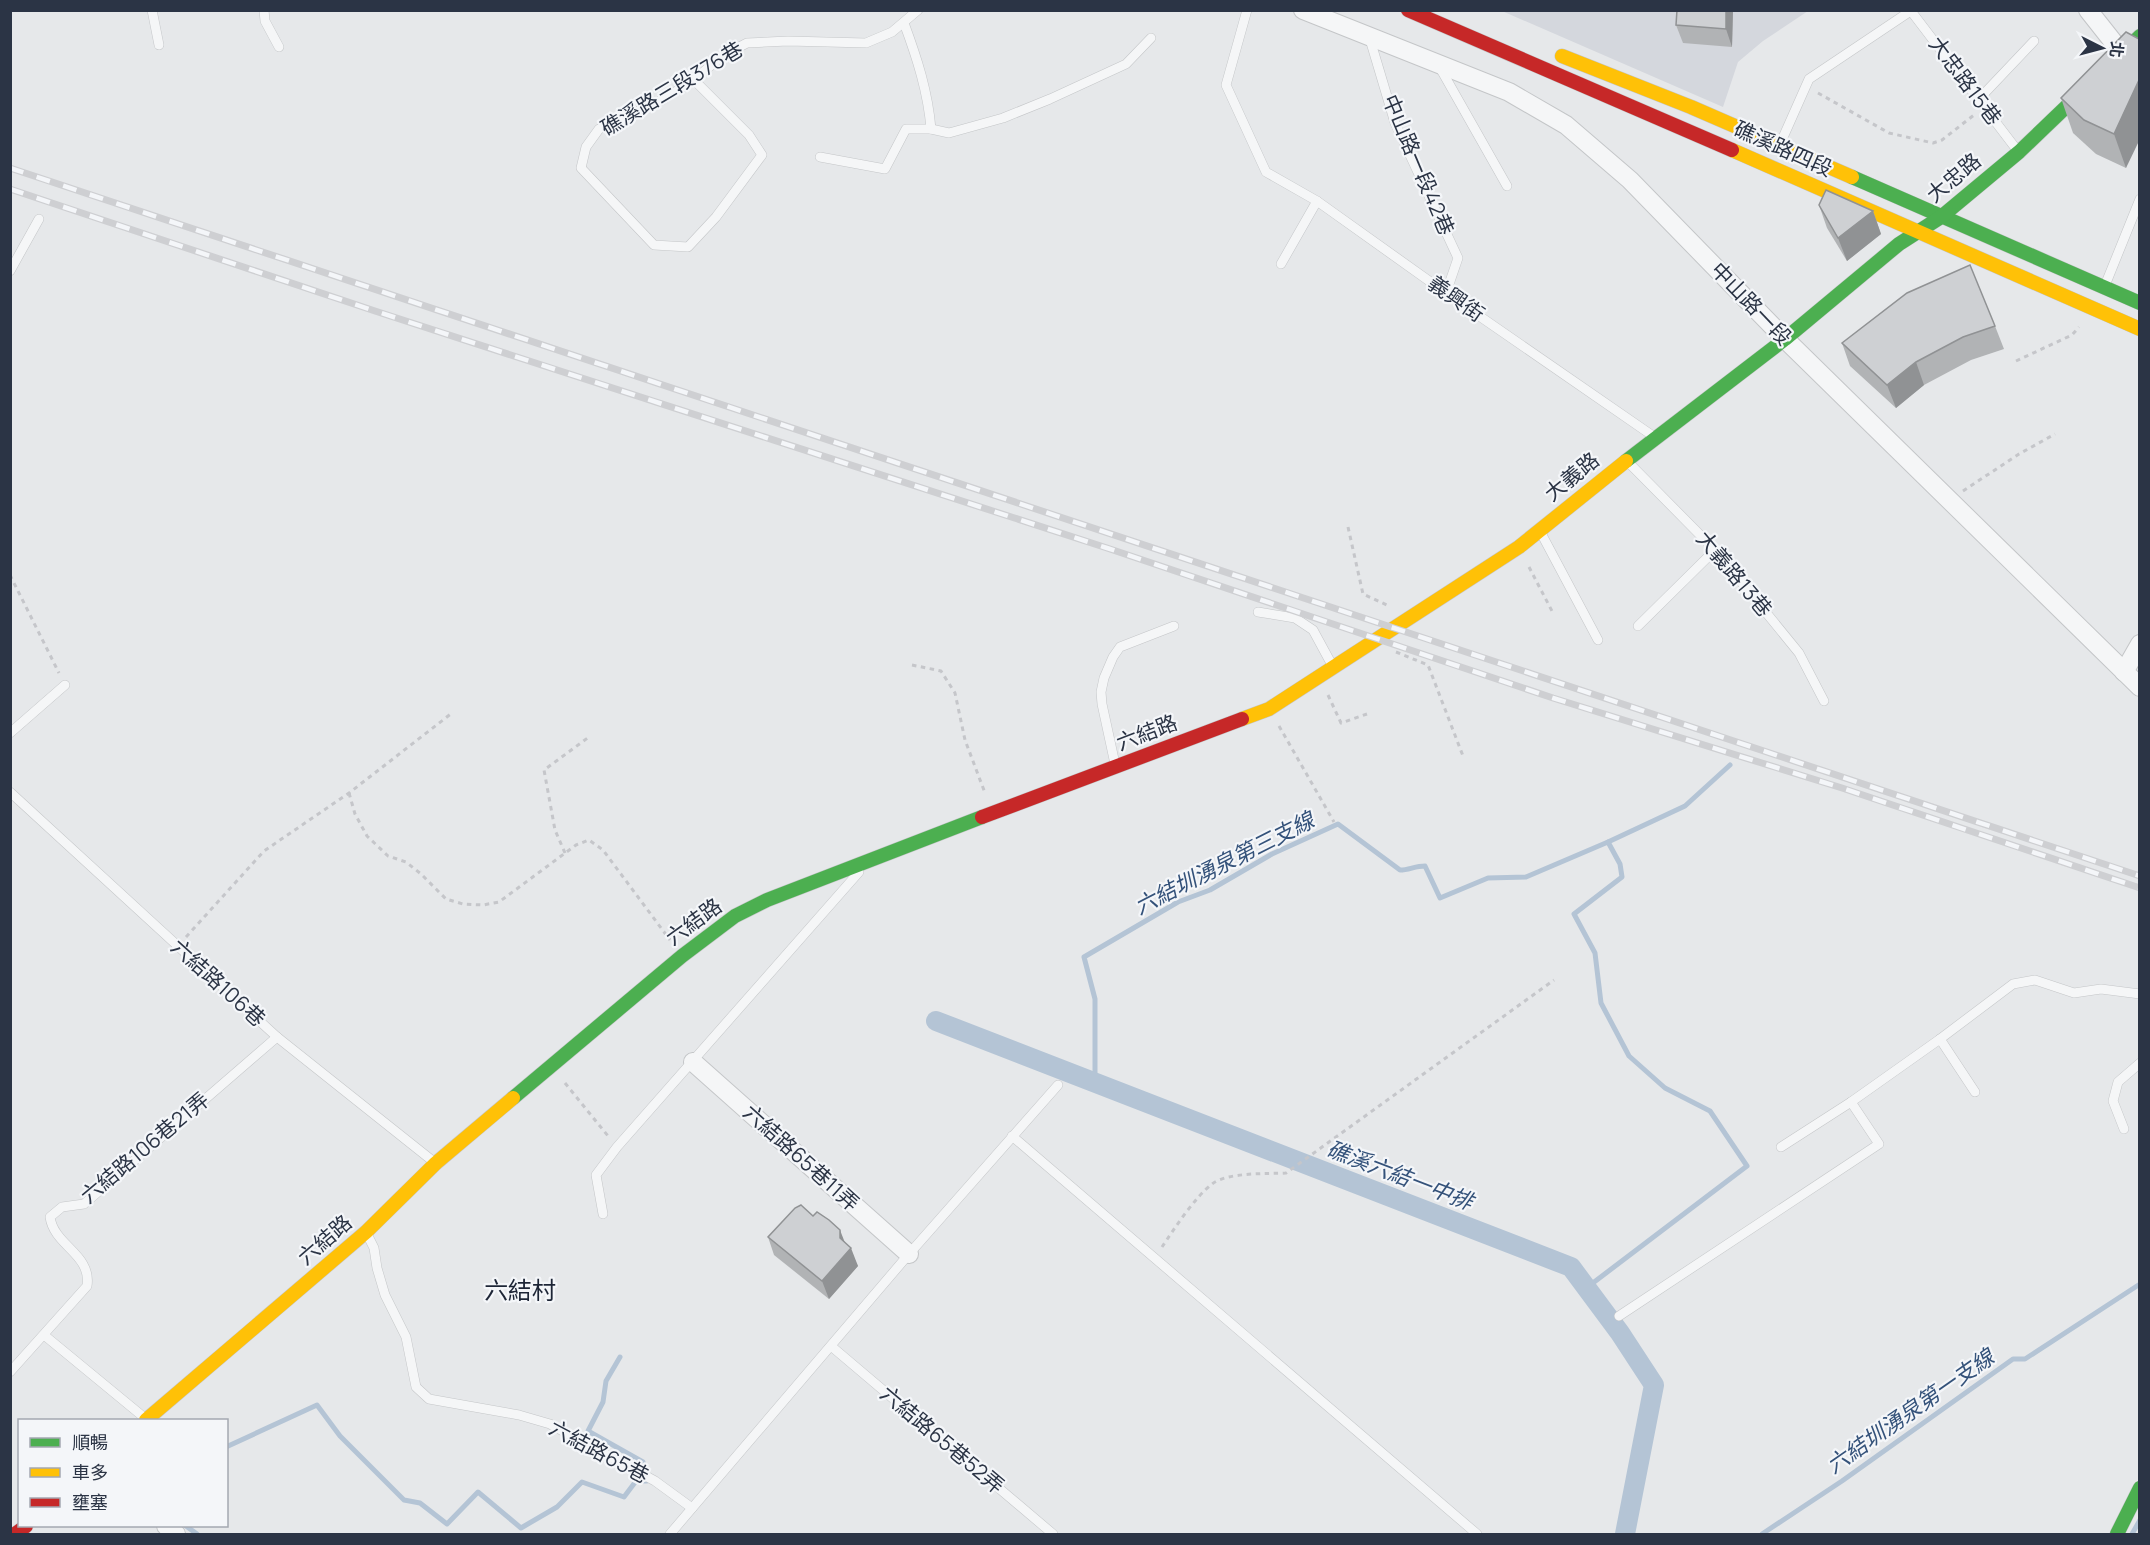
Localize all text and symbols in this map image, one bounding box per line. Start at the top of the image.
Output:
north arrow [2072,18,2132,78]
street label: 大忠路15巷 [1923,30,2008,130]
street label: 礁溪路三段376巷 [595,35,748,142]
text: 北 [2105,40,2129,59]
street label: 中山路一段42巷 [1377,90,1461,239]
street label: 礁溪路四段 [1730,114,1837,182]
street label: 大忠路 [1920,146,1986,208]
street label: 中山路一段 [1705,256,1798,351]
street label: 義興街 [1423,269,1490,328]
street label: 大義路 [1538,446,1605,507]
street label: 大義路13巷 [1691,525,1779,622]
street label: 六結路 [1112,708,1181,756]
water label: 六結圳湧泉第三支線 [1129,803,1322,921]
street label: 六結路 [660,891,727,951]
street label: 六結路106巷 [165,932,272,1032]
street label: 六結路106巷21弄 [74,1085,214,1209]
street label: 六結路65巷11弄 [738,1098,865,1217]
water label: 礁溪六結一中排 [1323,1133,1480,1218]
street label: 六結路 [291,1208,357,1270]
district label: 六結村 [484,1273,556,1306]
water label: 六結圳湧泉第一支線 [1820,1340,2002,1480]
street label: 六結路65巷52弄 [875,1379,1011,1499]
street label: 六結路65巷 [545,1413,654,1489]
legend [18,1419,228,1527]
text: 順暢 [72,1430,108,1454]
text: 車多 [72,1460,108,1484]
text: 壅塞 [72,1490,108,1514]

